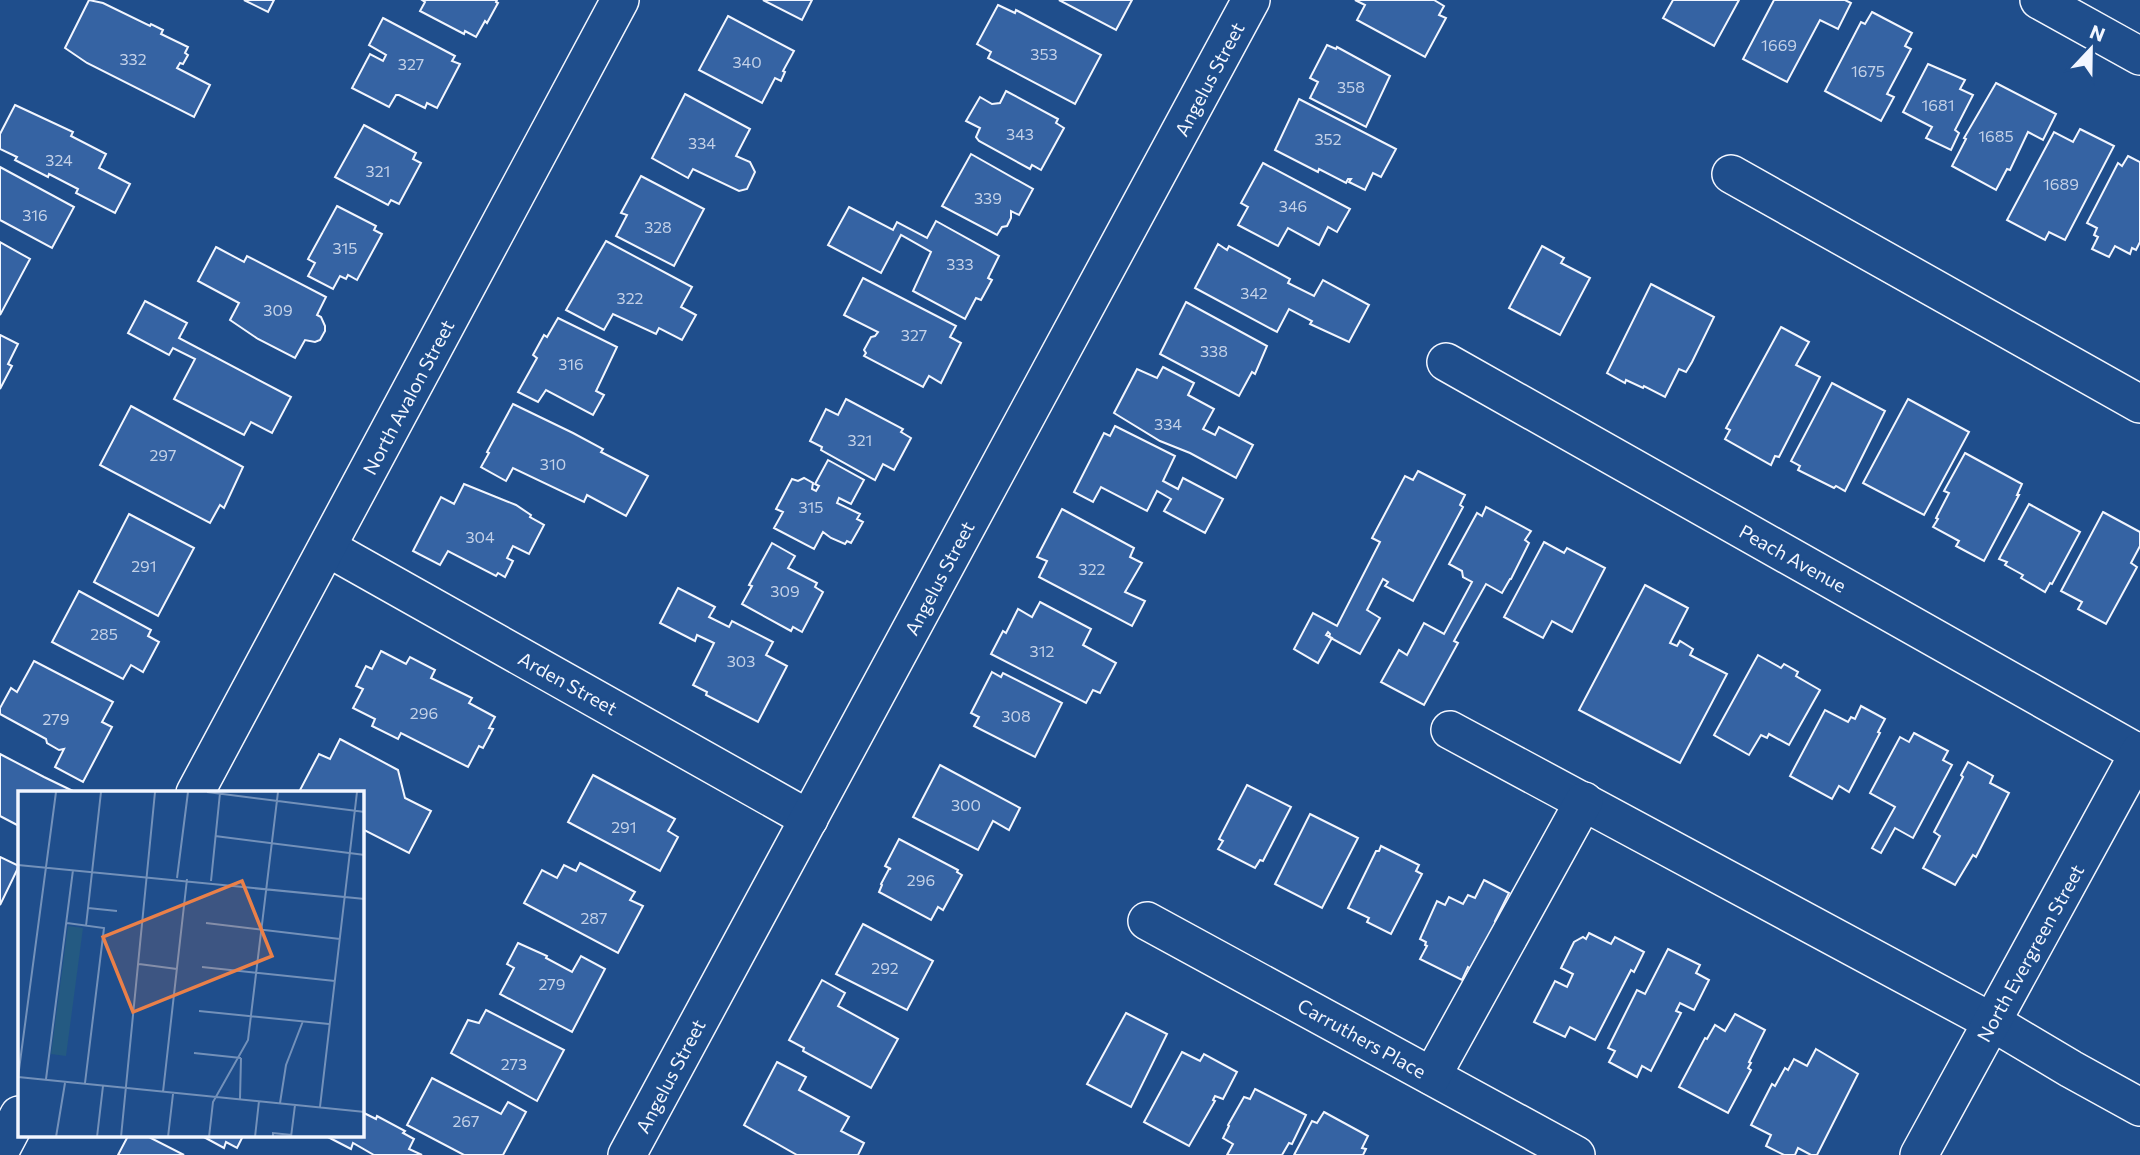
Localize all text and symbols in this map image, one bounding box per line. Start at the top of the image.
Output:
north arrow [2056,14,2126,84]
street label: Angelus Street [1169,18,1249,140]
text: N [2087,19,2108,46]
house number: 1669 [1761,35,1797,54]
house number: 353 [1030,44,1058,63]
house number: 332 [119,49,147,68]
house number: 340 [732,52,762,71]
house number: 327 [398,54,424,73]
house number: 1675 [1851,61,1885,80]
house number: 358 [1337,77,1365,96]
house number: 1681 [1921,95,1955,114]
house number: 343 [1006,124,1034,143]
house number: 1685 [1978,126,2014,145]
house number: 352 [1314,129,1342,148]
house number: 334 [688,133,716,152]
house number: 324 [45,150,73,169]
house number: 321 [366,161,390,180]
house number: 1689 [2043,174,2079,193]
house number: 339 [974,188,1002,207]
house number: 346 [1279,196,1307,215]
house number: 316 [22,205,48,224]
house number: 328 [644,217,672,236]
house number: 315 [332,238,358,257]
house number: 333 [946,254,974,273]
house number: 342 [1240,283,1268,302]
house number: 322 [617,288,644,307]
house number: 309 [263,300,293,319]
street label: North Avalon Street [358,316,459,478]
house number: 327 [901,325,927,344]
house number: 338 [1200,341,1228,360]
house number: 316 [558,354,584,373]
house number: 334 [1154,414,1182,433]
house number: 321 [848,430,872,449]
house number: 297 [150,445,176,464]
house number: 310 [540,454,566,473]
house number: 315 [798,497,824,516]
street label: Angelus Street [899,517,979,639]
street label: Peach Avenue [1735,519,1851,597]
house number: 304 [465,527,495,546]
house number: 291 [131,556,157,575]
house number: 322 [1079,559,1106,578]
house number: 309 [770,581,800,600]
house number: 285 [90,624,118,643]
house number: 312 [1030,641,1055,660]
street label: Arden Street [514,646,622,720]
house number: 303 [727,651,755,670]
house number: 296 [410,703,438,722]
house number: 308 [1001,706,1031,725]
house number: 279 [43,709,69,728]
inset map [18,791,364,1138]
house number: 300 [951,795,981,814]
house number: 291 [611,817,637,836]
street label: North Evergreen Street [1972,860,2088,1046]
house number: 296 [907,870,935,889]
house number: 287 [581,908,607,927]
house number: 292 [871,958,899,977]
house number: 279 [539,974,565,993]
street label: Carruthers Place [1294,993,1430,1083]
street label: Angelus Street [630,1015,710,1137]
house number: 273 [501,1054,527,1073]
house number: 267 [453,1111,479,1130]

